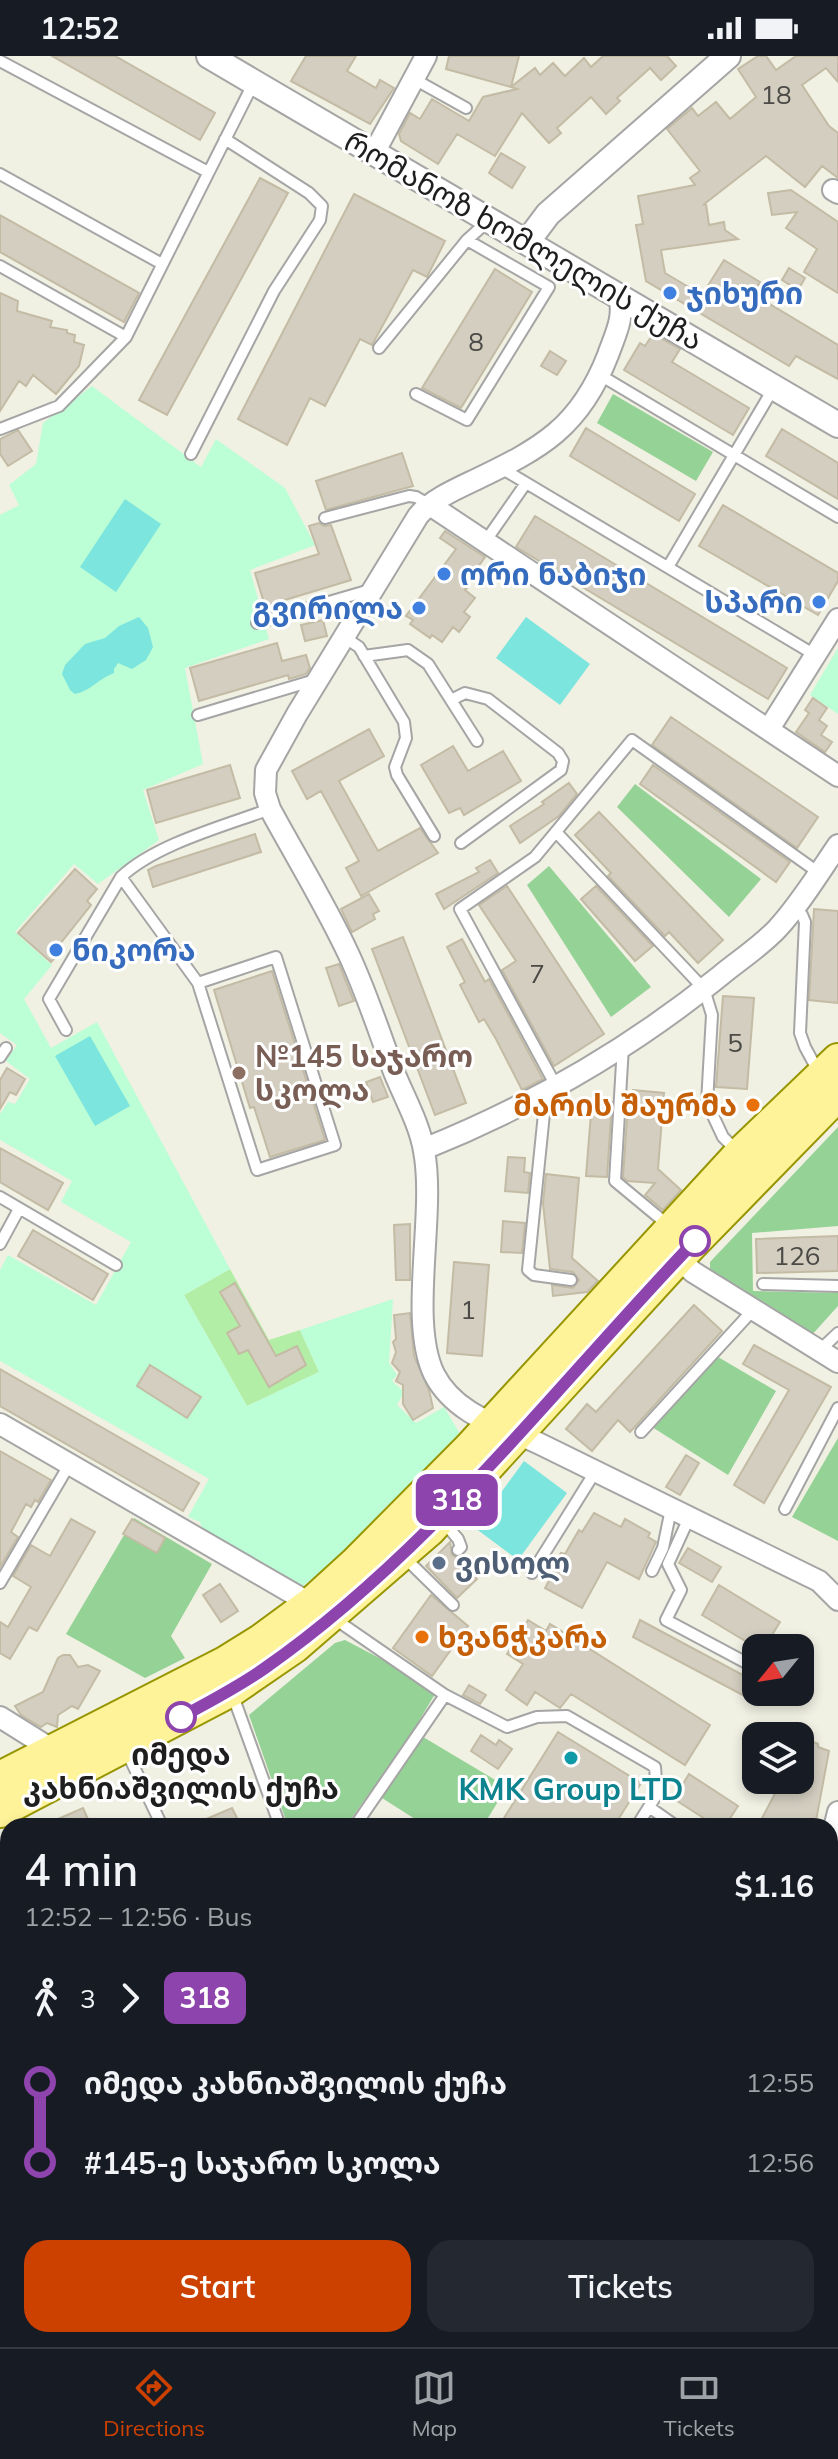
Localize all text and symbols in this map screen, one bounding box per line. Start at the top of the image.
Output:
text: 12:52 [40,9,119,47]
house number: 18 [760,78,792,111]
street label: რომანოზ ხომლელის ქუჩა [338,122,710,358]
place label: ჯიხური [686,274,803,312]
marker: ჯიხური [661,284,679,302]
house number: 8 [468,325,484,358]
place label: ორი ნაბიჯი [460,555,647,593]
marker: ორი ნაბიჯი [435,565,453,583]
place label: სპარი [705,583,803,621]
place label: გვირილა [252,589,403,627]
marker: სპარი [810,593,828,611]
marker: გვირილა [410,599,428,617]
place label: ნიკორა [72,931,196,969]
marker: ნიკორა [47,941,65,959]
house number: 7 [529,957,545,990]
house number: 5 [727,1026,743,1059]
place label: №145 საჯარო სკოლა [255,1037,473,1109]
marker: №145 საჯარო სკოლა [230,1064,248,1082]
place label: მარის შაურმა [513,1086,737,1124]
marker: მარის შაურმა [744,1096,762,1114]
unlabelled marker [680,1226,710,1256]
house number: 126 [774,1239,820,1272]
house number: 1 [460,1293,476,1326]
line badge: 318 [411,1474,503,1526]
text: 318 [432,1482,482,1517]
place label: ვისოლ [455,1544,570,1582]
marker: ვისოლ [430,1554,448,1572]
place label: ხვანჭკარა [438,1618,607,1656]
marker: ხვანჭკარა [413,1628,431,1646]
north arrow [742,1634,814,1706]
map controls [742,1634,814,1794]
marker: იმედა კახნიაშვილის ქუჩა [166,1702,196,1732]
button: layers [742,1722,814,1794]
place label: იმედა კახნიაშვილის ქუჩა [23,1735,339,1807]
marker: KMK Group LTD [562,1749,580,1767]
place label: KMK Group LTD [459,1770,683,1808]
text: 4 min [24,1842,138,1897]
text: $1.16 [735,1867,814,1905]
text: 12:52 – 12:56 · Bus [24,1900,253,1933]
icon: walk [24,1976,68,2020]
icon: forward [108,1976,152,2020]
text: 318 [180,1980,230,2015]
text: 3 [80,1982,96,2015]
text: იმედა კახნიაშვილის ქუჩა [84,2064,507,2102]
text: 12:55 [746,2066,814,2099]
text: #145-ე საჯარო სკოლა [84,2144,441,2182]
text: 12:56 [746,2146,814,2179]
button: Start [24,2240,411,2332]
button: Tickets [427,2240,814,2332]
tab: Directions [103,2366,205,2442]
tab: Map [412,2366,457,2442]
tab: Tickets [664,2366,735,2442]

